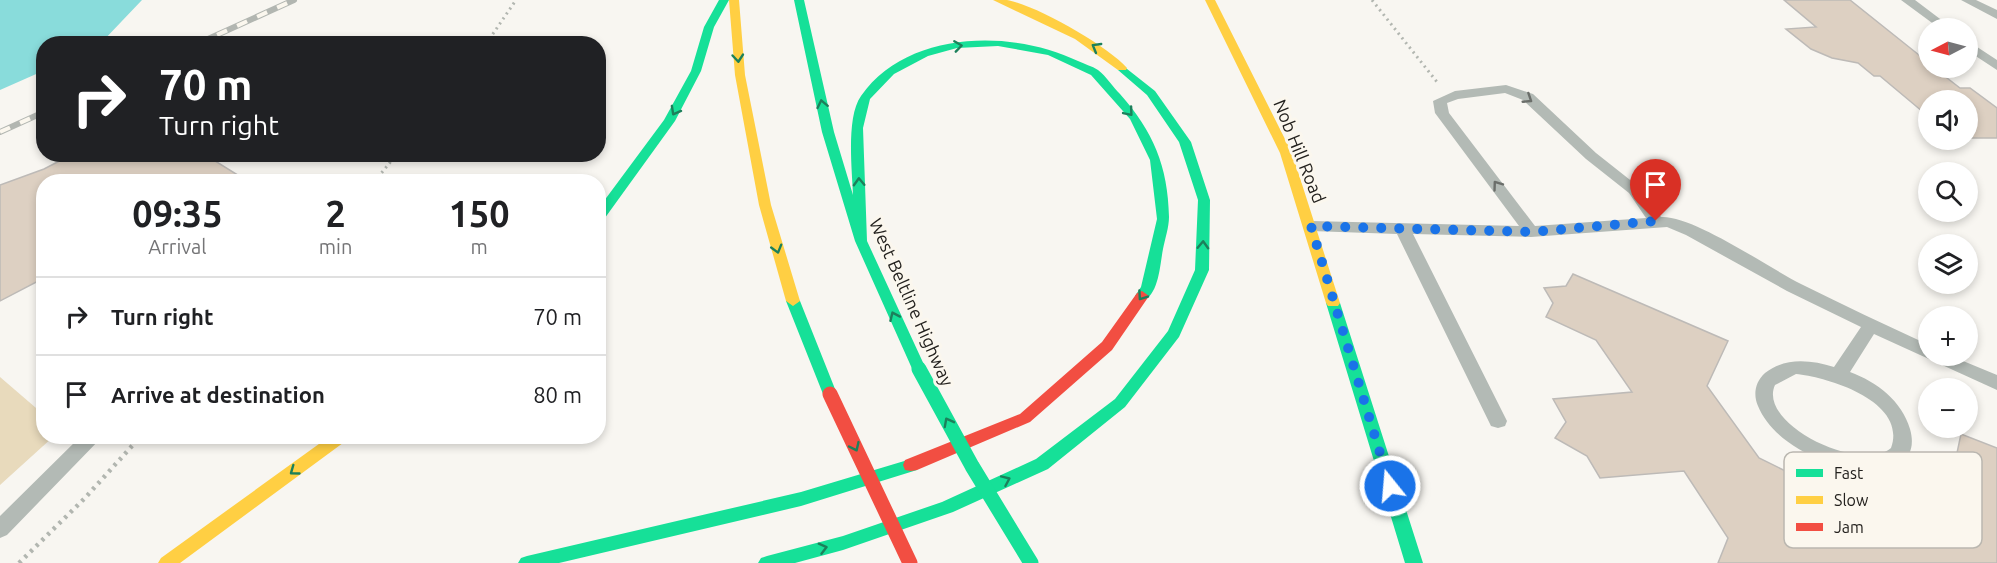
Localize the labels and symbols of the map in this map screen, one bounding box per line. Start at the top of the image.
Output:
north arrow [1918,18,1978,78]
one-way arrow [953,40,963,53]
one-way arrow [1092,43,1102,55]
one-way arrow [731,54,744,63]
one-way arrow [1521,92,1532,103]
street label: Nob Hill Road [1270,96,1330,206]
one-way arrow [816,99,829,109]
one-way arrow [671,105,682,115]
one-way arrow [1122,105,1133,116]
pin [1630,159,1681,221]
one-way arrow [853,178,865,187]
one-way arrow [1493,180,1504,191]
street label: West Beltline Highway [866,215,958,389]
one-way arrow [1196,240,1209,249]
one-way arrow [770,244,783,254]
one-way arrow [1138,290,1149,301]
one-way arrow [889,311,901,322]
one-way arrow [944,418,955,428]
one-way arrow [847,441,859,452]
legend [1784,452,1982,548]
position arrow [1358,454,1422,518]
one-way arrow [290,464,301,475]
text: Fast [1834,464,1864,482]
one-way arrow [999,475,1010,487]
text: Slow [1834,491,1869,509]
text: Jam [1834,518,1864,536]
one-way arrow [818,543,828,555]

